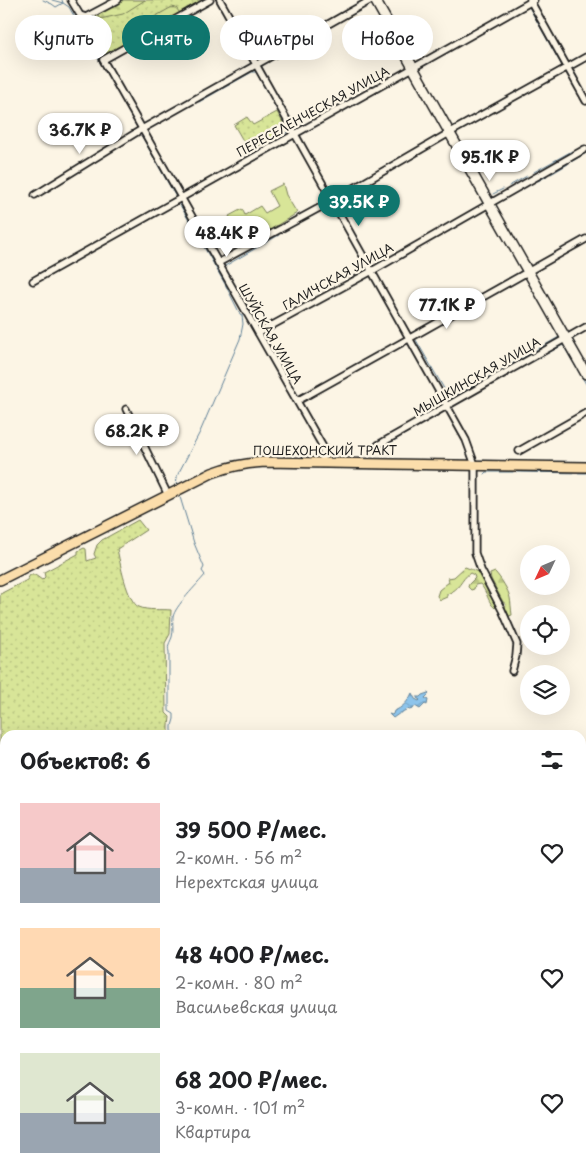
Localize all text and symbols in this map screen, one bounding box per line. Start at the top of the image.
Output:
chip: Купить [15,15,112,60]
chip: Снять [122,15,210,60]
chip: Фильтры [220,15,332,60]
chip: Новое [342,15,433,60]
street label: ПЕРЕСЕЛЕНЧЕСКАЯ УЛИЦА [233,62,392,161]
pin: 36.7K ₽ [34,112,126,155]
text: 36.7K ₽ [49,117,111,141]
pin: 95.1K ₽ [444,140,536,182]
text: 95.1K ₽ [461,144,519,168]
pin: 39.5K ₽ [313,184,405,227]
text: 39.5K ₽ [329,189,389,213]
pin: 48.4K ₽ [181,216,273,258]
text: 48.4K ₽ [195,220,259,244]
street label: ГАЛИЧСКАЯ УЛИЦА [279,238,396,314]
street label: ШУЙСКАЯ УЛИЦА [235,280,307,387]
pin: 77.1K ₽ [401,288,493,330]
text: 77.1K ₽ [419,292,475,316]
street label: МЫШКИНСКАЯ УЛИЦА [409,332,544,420]
pin: 68.2K ₽ [91,414,183,456]
text: 68.2K ₽ [105,418,169,442]
street label: ПОШЕХОНСКИЙ ТРАКТ [253,441,398,459]
north arrow [520,545,570,595]
map controls [520,545,570,715]
button: locate [520,605,570,655]
button: layers [520,665,570,715]
text: Объектов: 6 [20,744,151,776]
icon: filters [538,746,566,774]
text: 39 500 ₽/мес. [175,813,327,845]
icon: home [60,823,120,883]
icon: heart [538,839,566,867]
text: 2-комн. · 56 m² [175,845,302,869]
text: Нерехтская улица [175,869,318,893]
text: 48 400 ₽/мес. [175,938,329,970]
icon: home [60,948,120,1008]
icon: heart [538,964,566,992]
text: 2-комн. · 80 m² [175,970,303,994]
text: Васильевская улица [175,994,337,1018]
text: 68 200 ₽/мес. [175,1063,328,1095]
icon: home [60,1073,120,1133]
icon: heart [538,1089,566,1117]
text: 3-комн. · 101 m² [175,1095,305,1119]
text: Квартира [175,1119,250,1143]

